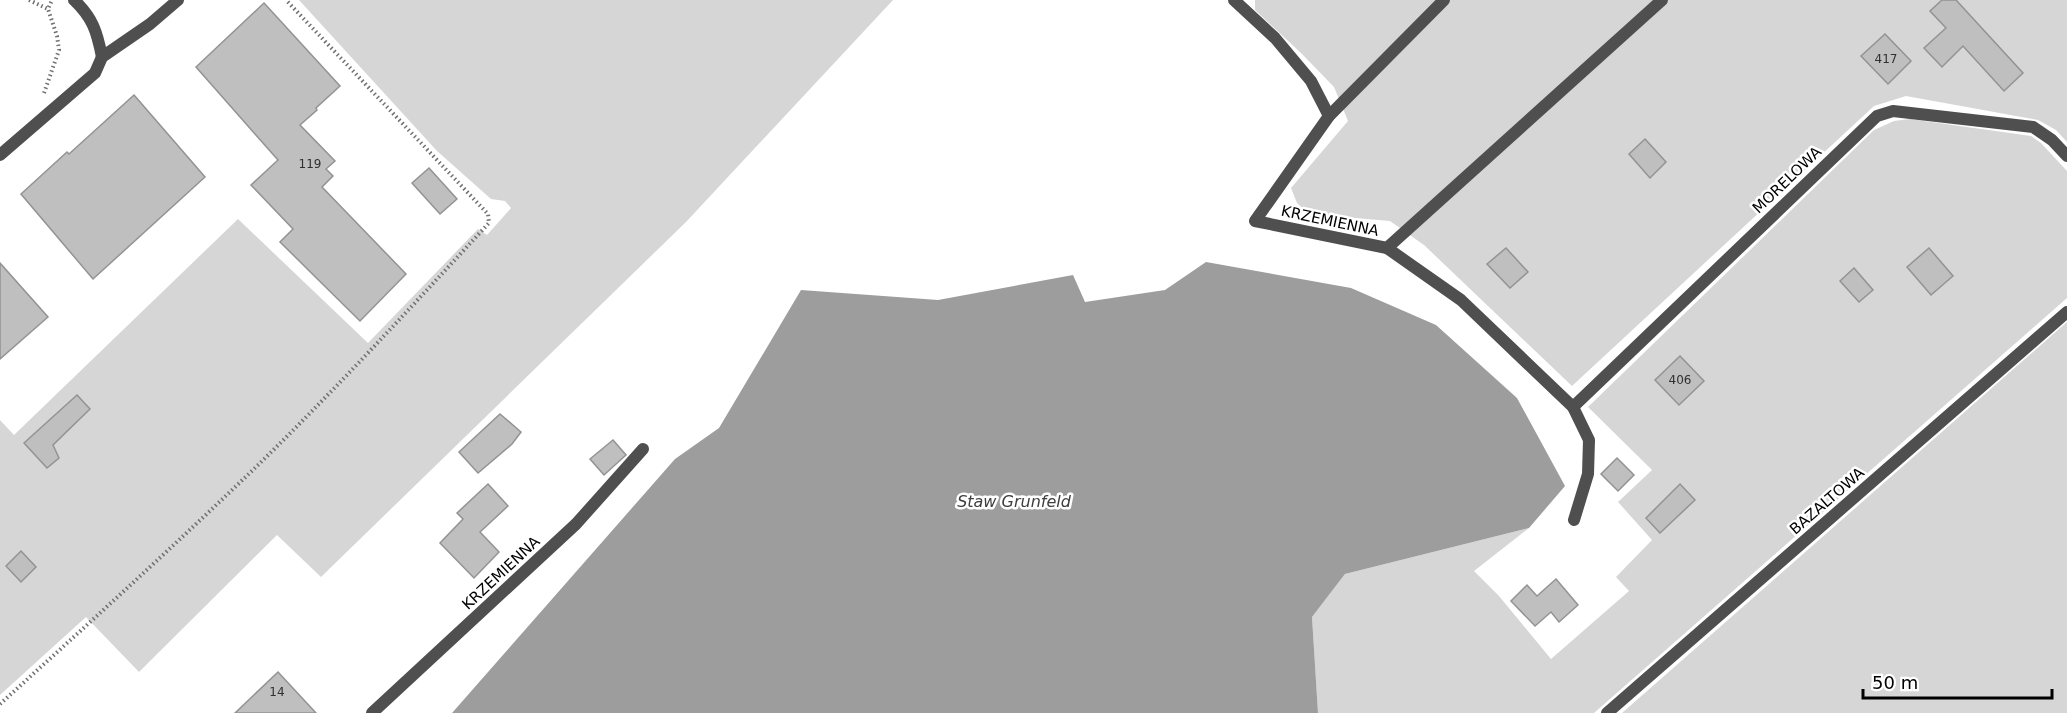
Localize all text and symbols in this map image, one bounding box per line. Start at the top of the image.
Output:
house number: 417 [1875,52,1897,66]
street label: MORELOWA [1749,142,1826,217]
house number: 119 [299,157,321,171]
street label: KRZEMIENNA [1279,202,1381,240]
house number: 406 [1669,373,1691,387]
street label: BAZALTOWA [1786,463,1868,538]
water label: Staw Grunfeld [957,492,1072,511]
street label: KRZEMIENNA [458,532,544,614]
scale bar [1863,662,2052,700]
text: 50 m [1872,672,1918,693]
house number: 14 [269,685,285,699]

